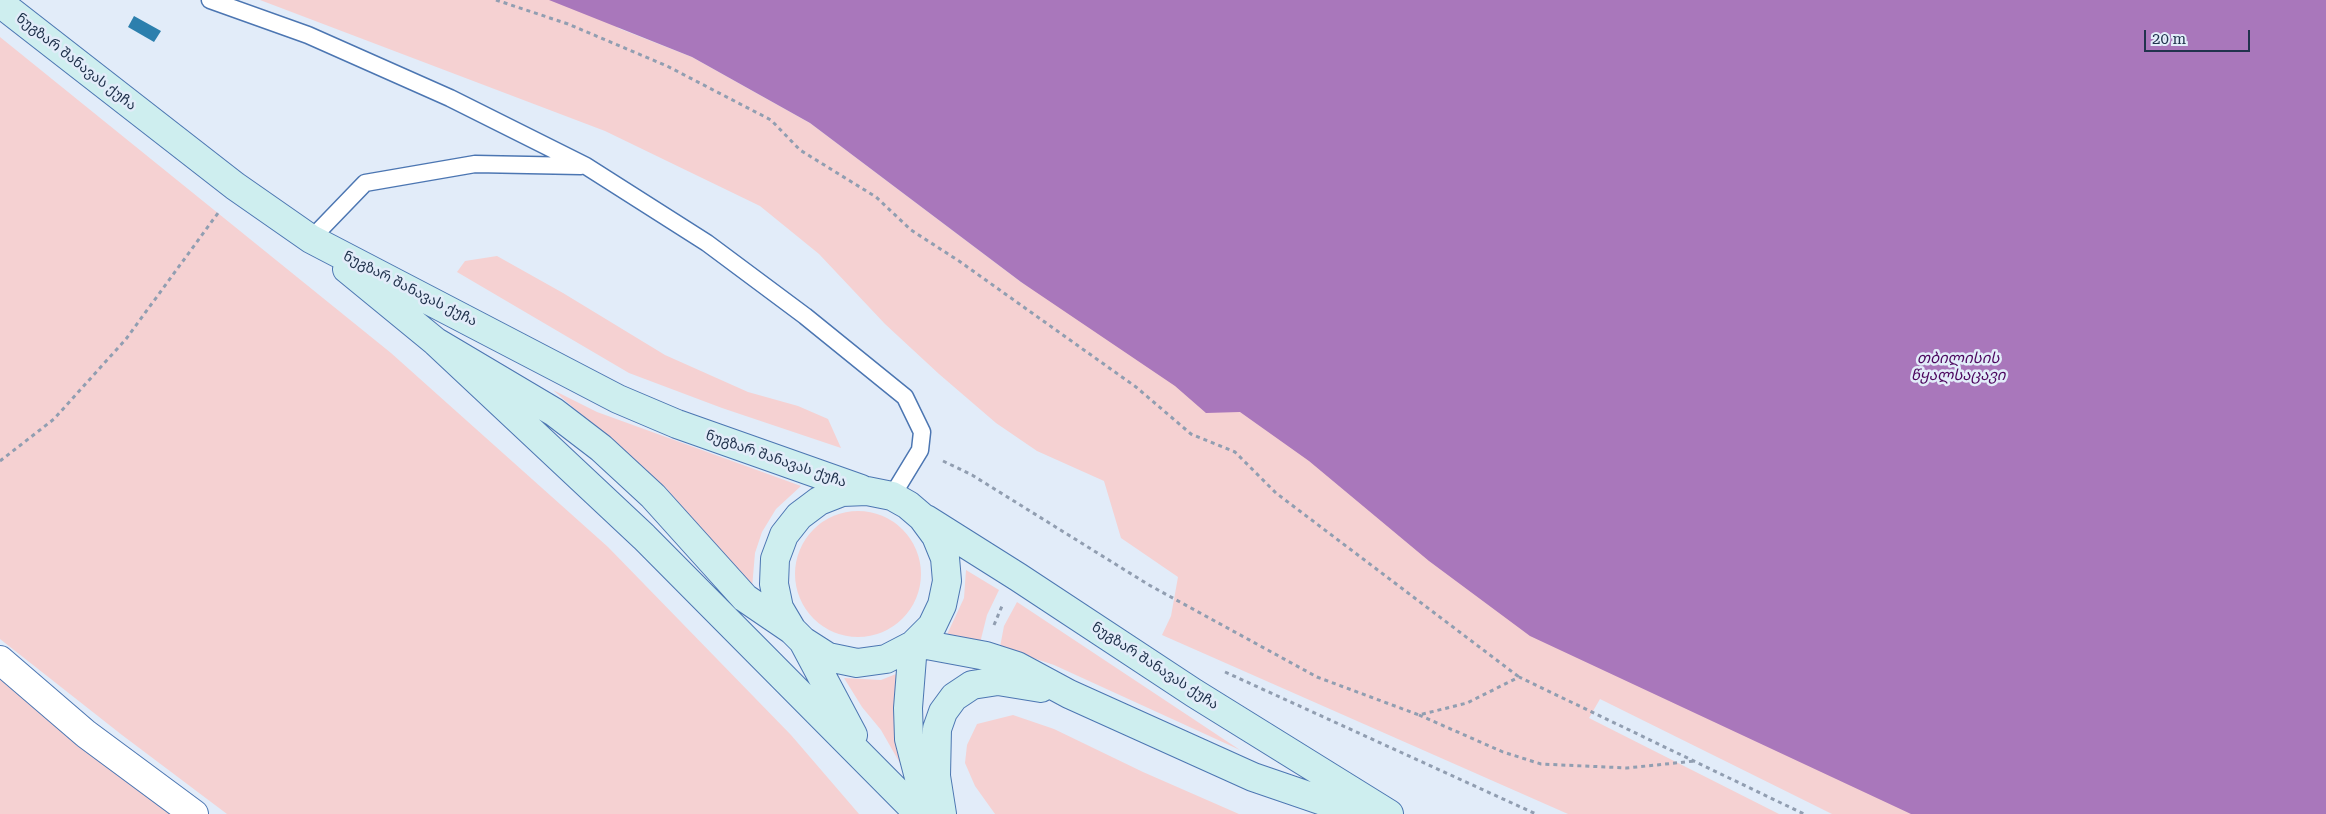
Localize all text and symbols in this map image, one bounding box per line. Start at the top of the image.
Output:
street label: ნუგზარ შანავას ქუჩა [13,10,139,114]
scale bar [2146,20,2252,52]
text: 20 m [2152,30,2186,48]
street label: ნუგზარ შანავას ქუჩა [340,248,480,330]
water label: თბილისის წყალსაცავი [1911,350,2005,385]
street label: ნუგზარ შანავას ქუჩა [703,427,849,491]
street label: ნუგზარ შანავას ქუჩა [1088,619,1222,713]

